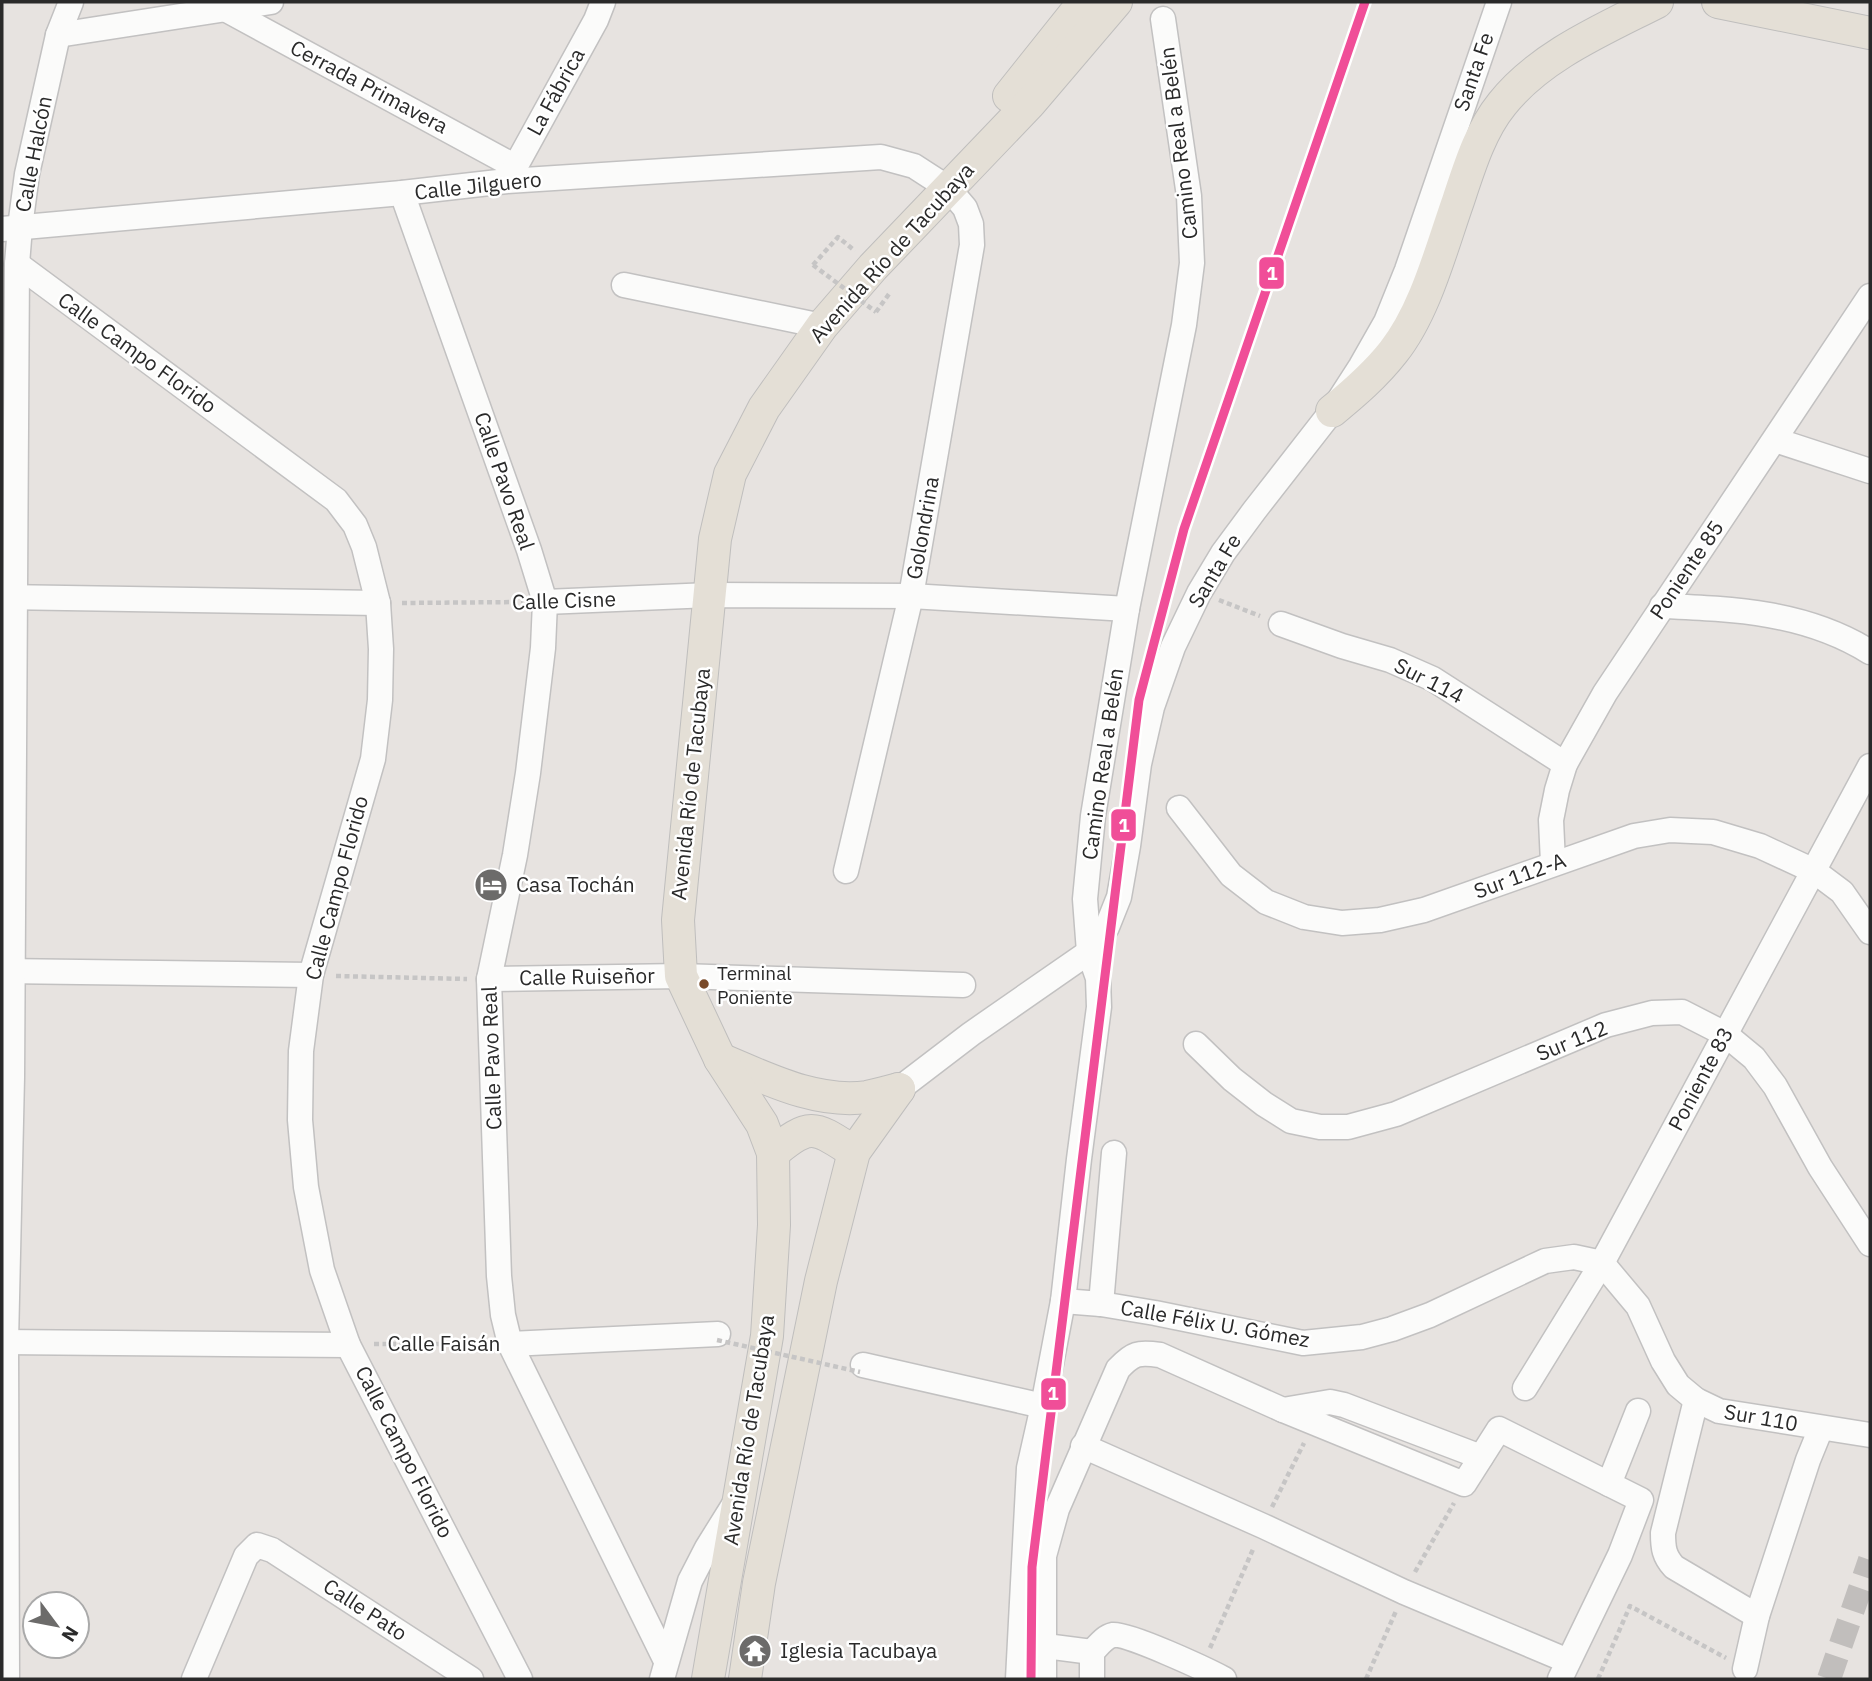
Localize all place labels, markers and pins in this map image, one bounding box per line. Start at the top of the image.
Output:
hotel icon: Casa Tochán [472,866,510,904]
place label: Casa Tochán [516,870,635,898]
place label: Terminal Poniente [717,961,793,1009]
marker: Terminal Poniente [697,977,711,991]
temple icon: Iglesia Tacubaya [736,1632,774,1670]
place label: Iglesia Tacubaya [780,1636,937,1664]

